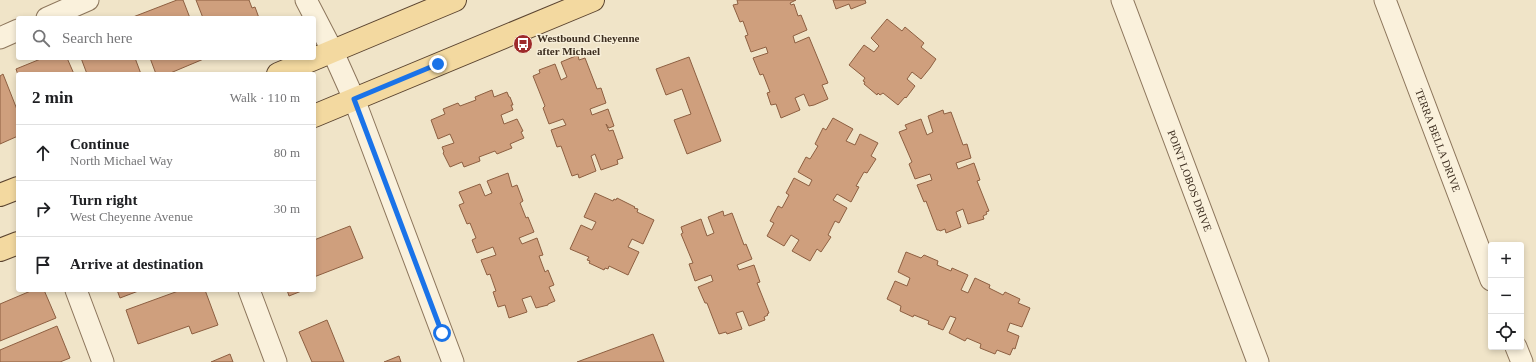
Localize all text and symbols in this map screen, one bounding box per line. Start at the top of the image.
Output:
search box [16,16,316,60]
icon: search [30,27,52,49]
text: Search here [62,30,132,46]
place label: Westbound Cheyenne after Michael [537,32,640,57]
bus stop icon: Westbound Cheyenne after Michael [512,33,534,55]
route end [429,55,447,73]
street label: TERRA BELLA DRIVE [1413,87,1463,194]
text: 2 min [32,88,73,107]
text: Walk · 110 m [230,90,300,105]
street label: POINT LOBOS DRIVE [1165,128,1214,233]
text: Continue [70,136,129,152]
icon: ahead [32,142,54,164]
text: 80 m [274,145,300,160]
text: North Michael Way [70,153,173,168]
text: Turn right [70,192,137,208]
icon: right [32,198,54,220]
text: 30 m [274,201,300,216]
text: West Cheyenne Avenue [70,209,193,224]
map controls [1488,242,1524,350]
button: + [1488,242,1524,278]
icon: arrive [32,254,54,276]
text: Arrive at destination [70,256,203,272]
button: − [1488,278,1524,314]
button: locate [1488,314,1524,350]
route start [433,324,451,342]

